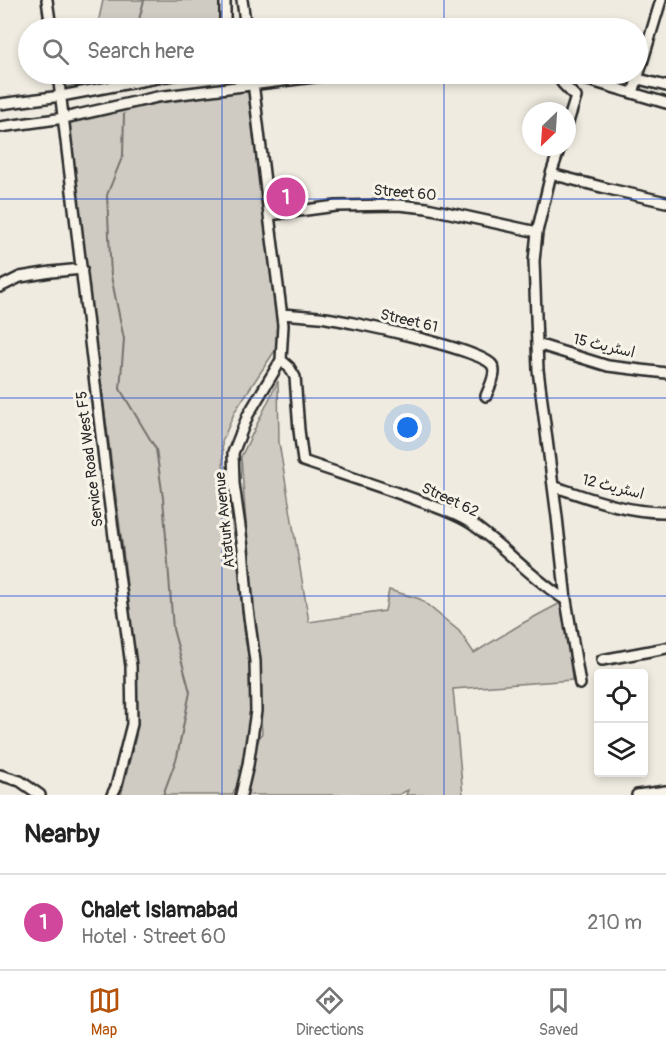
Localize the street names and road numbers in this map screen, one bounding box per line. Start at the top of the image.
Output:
street label: Street 60 [373,181,437,205]
street label: Street 61 [378,305,440,337]
street label: اسٹریٹ 15 [571,330,637,362]
street label: Service Road West F5 [72,390,108,528]
street label: Ataturk Avenue [210,470,240,569]
street label: اسٹریٹ 12 [580,470,646,504]
street label: Street 62 [418,478,482,522]

